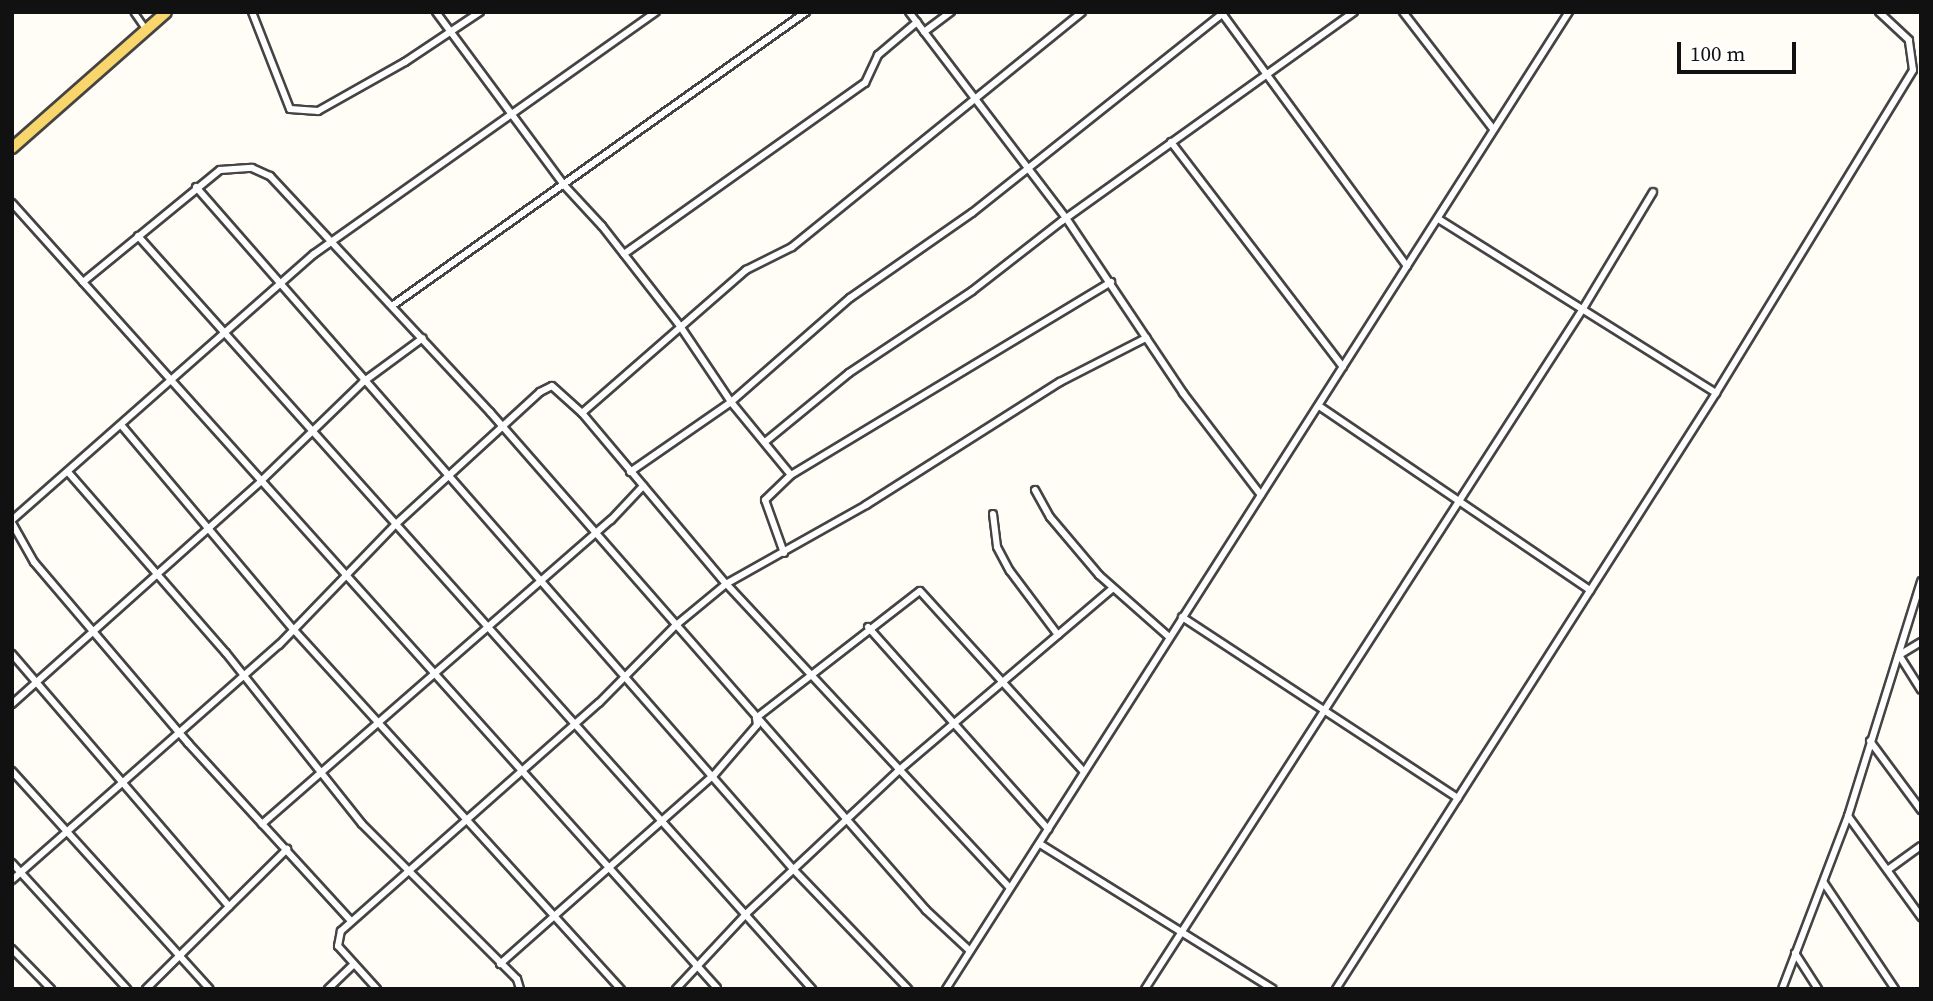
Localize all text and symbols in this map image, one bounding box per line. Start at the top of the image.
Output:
scale bar [1681,28,1800,72]
text: 100 m [1690,39,1745,68]

